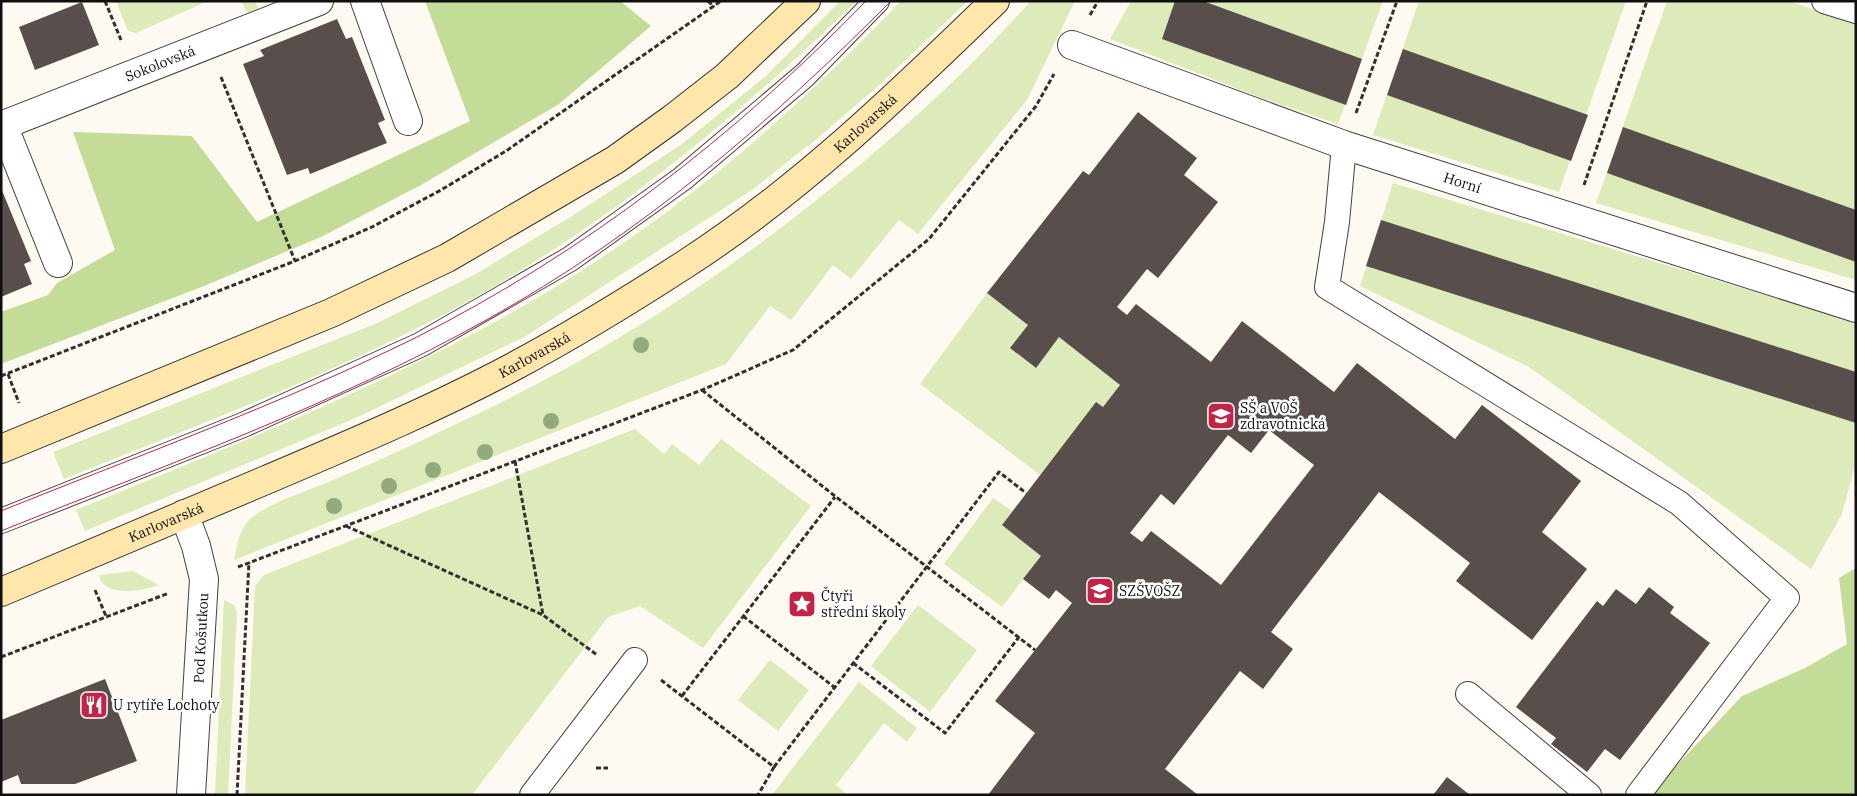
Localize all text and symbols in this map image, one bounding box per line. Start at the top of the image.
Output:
street label: Sokolovská [122,41,198,85]
street label: Karlovarská [830,90,901,156]
street label: Horní [1441,168,1483,197]
street label: Karlovarská [495,328,574,382]
place label: SŠ a VOŠ zdravotnická [1240,398,1326,433]
school or university icon: SŠ a VOŠ zdravotnická [1206,401,1236,431]
street label: Karlovarská [126,498,206,546]
school or university icon: SZŠVOŠZ [1085,576,1115,606]
place label: SZŠVOŠZ [1119,581,1181,600]
place label: Čtyři střední školy [821,586,907,621]
place icon: Čtyři střední školy [787,589,817,619]
street label: Pod Košutkou [190,592,212,684]
restaurant icon: U rytíře Lochoty [79,690,109,720]
place label: U rytíře Lochoty [113,696,220,714]

